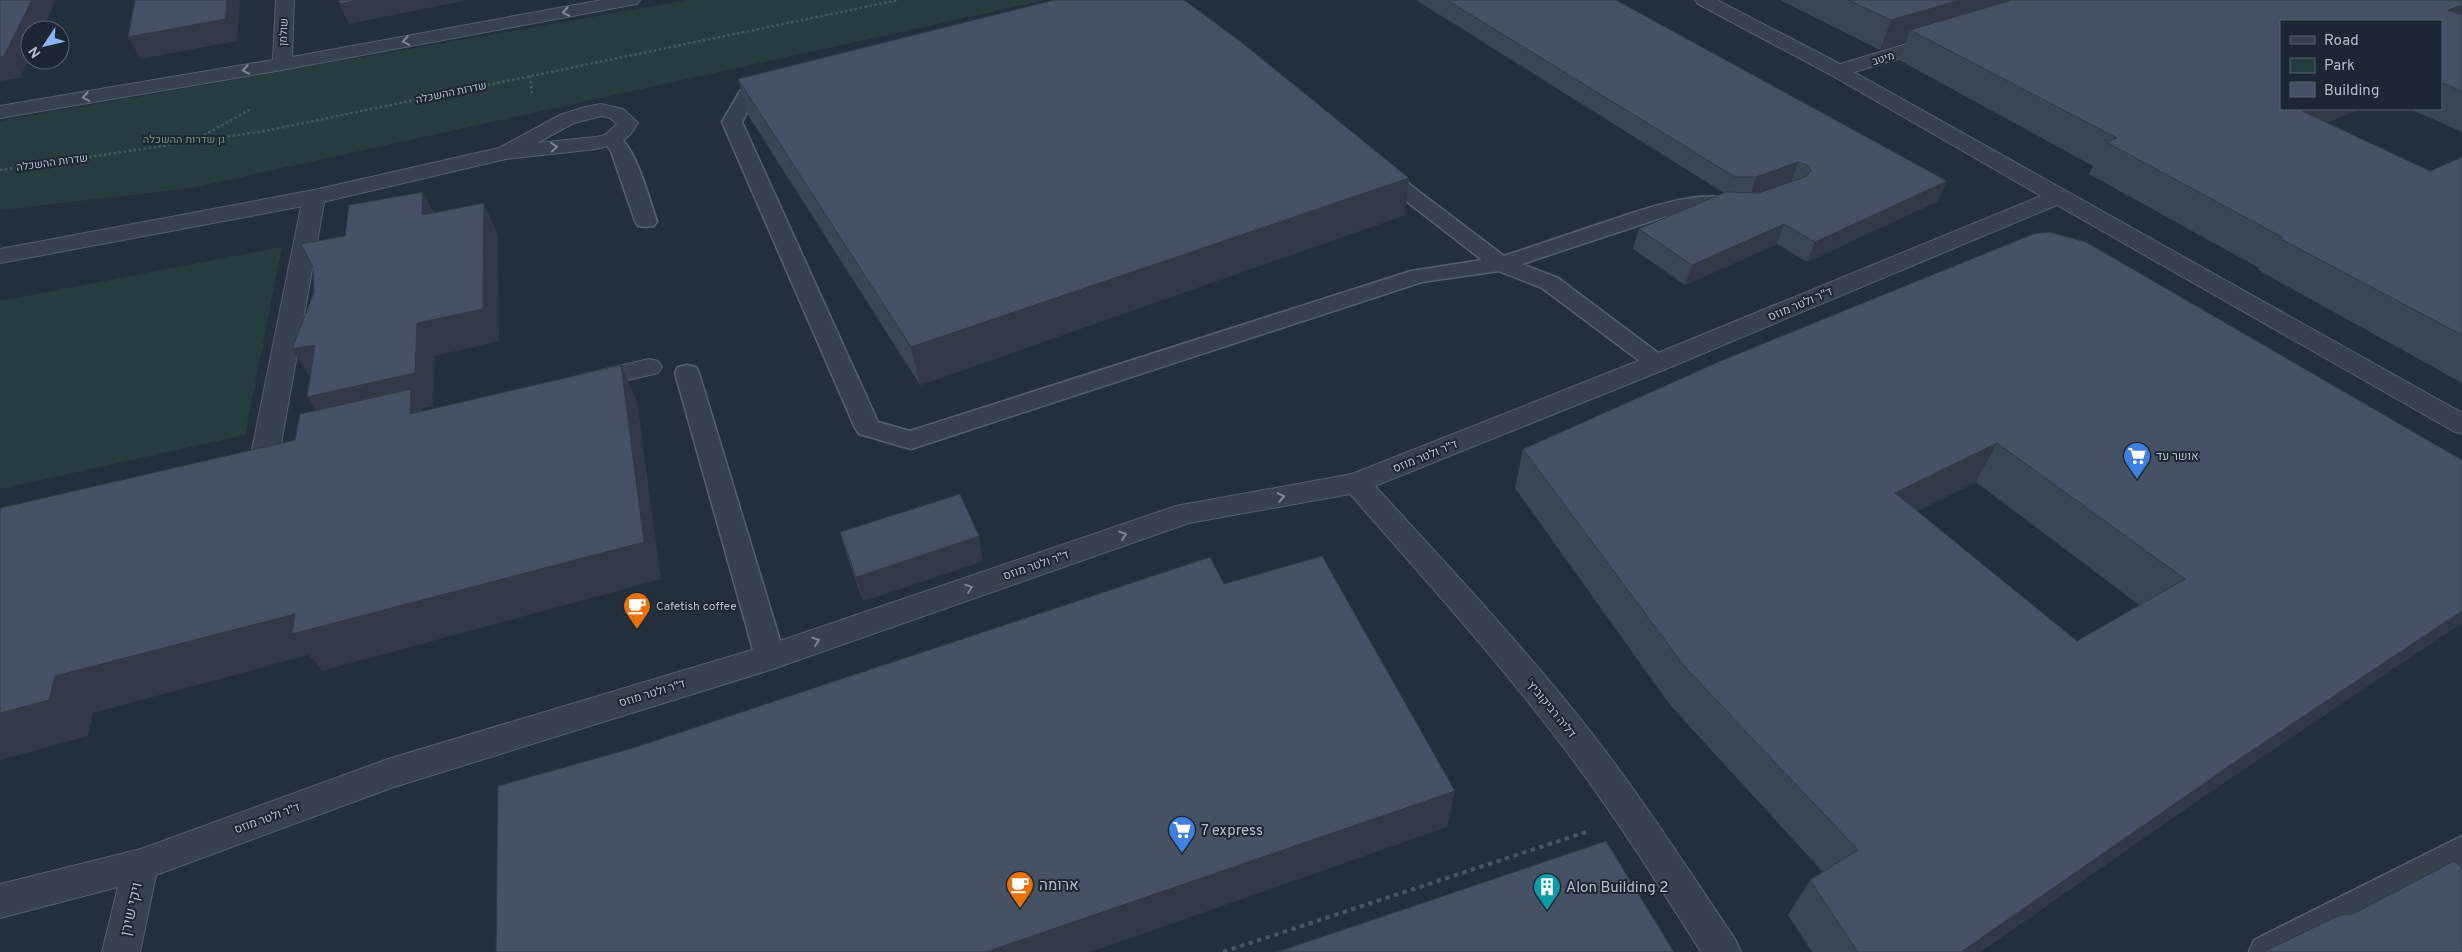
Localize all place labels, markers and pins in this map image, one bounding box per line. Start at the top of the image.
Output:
supermarket icon: אושר עד [2122,441,2152,480]
place label: אושר עד [2156,449,2199,465]
cafe icon: Cafetish coffee [622,591,652,630]
place label: Cafetish coffee [656,599,737,615]
supermarket icon: 7 express [1167,815,1197,854]
place label: 7 express [1201,822,1263,841]
cafe icon: ארומה [1005,870,1035,909]
building icon: Alon Building 2 [1532,872,1562,911]
place label: ארומה [1039,877,1079,896]
place label: Alon Building 2 [1566,879,1668,898]

